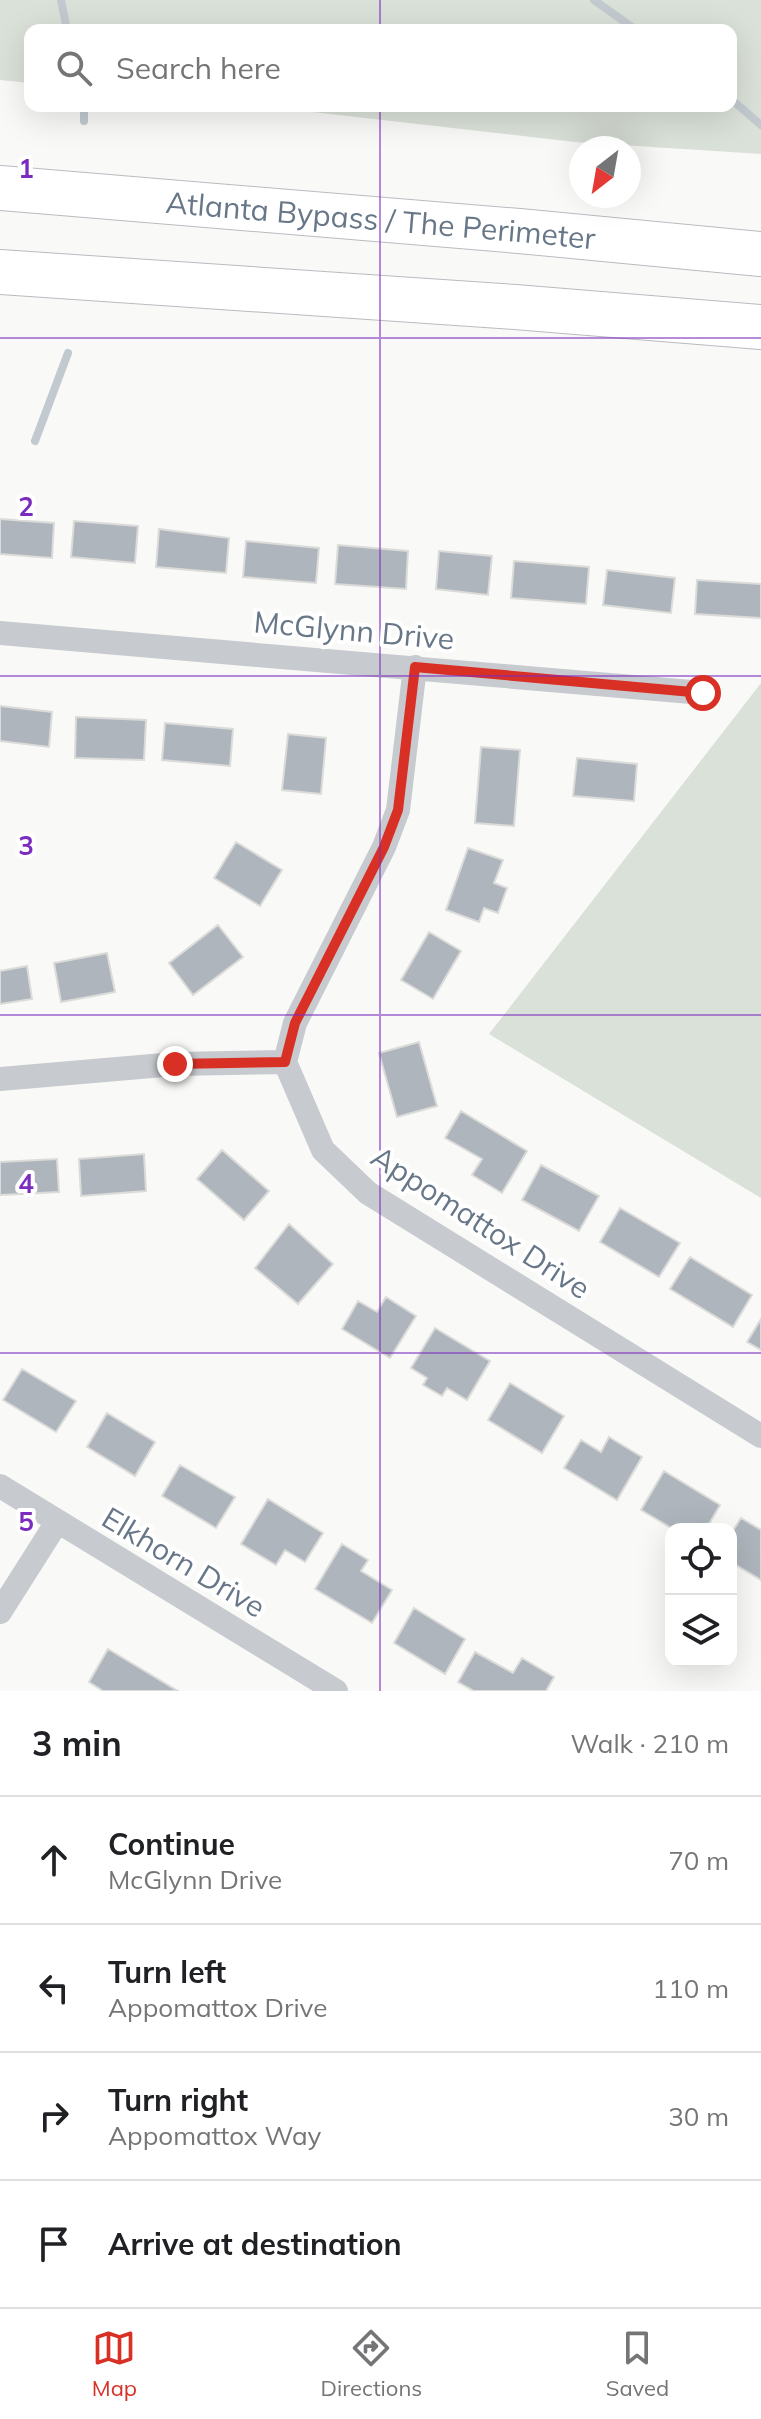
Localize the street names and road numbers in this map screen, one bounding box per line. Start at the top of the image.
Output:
street label: Atlanta Bypass / The Perimeter [164,183,597,257]
street label: McGlynn Drive [252,602,456,658]
street label: Appomattox Drive [365,1137,597,1307]
street label: Elkhorn Drive [95,1498,273,1626]

